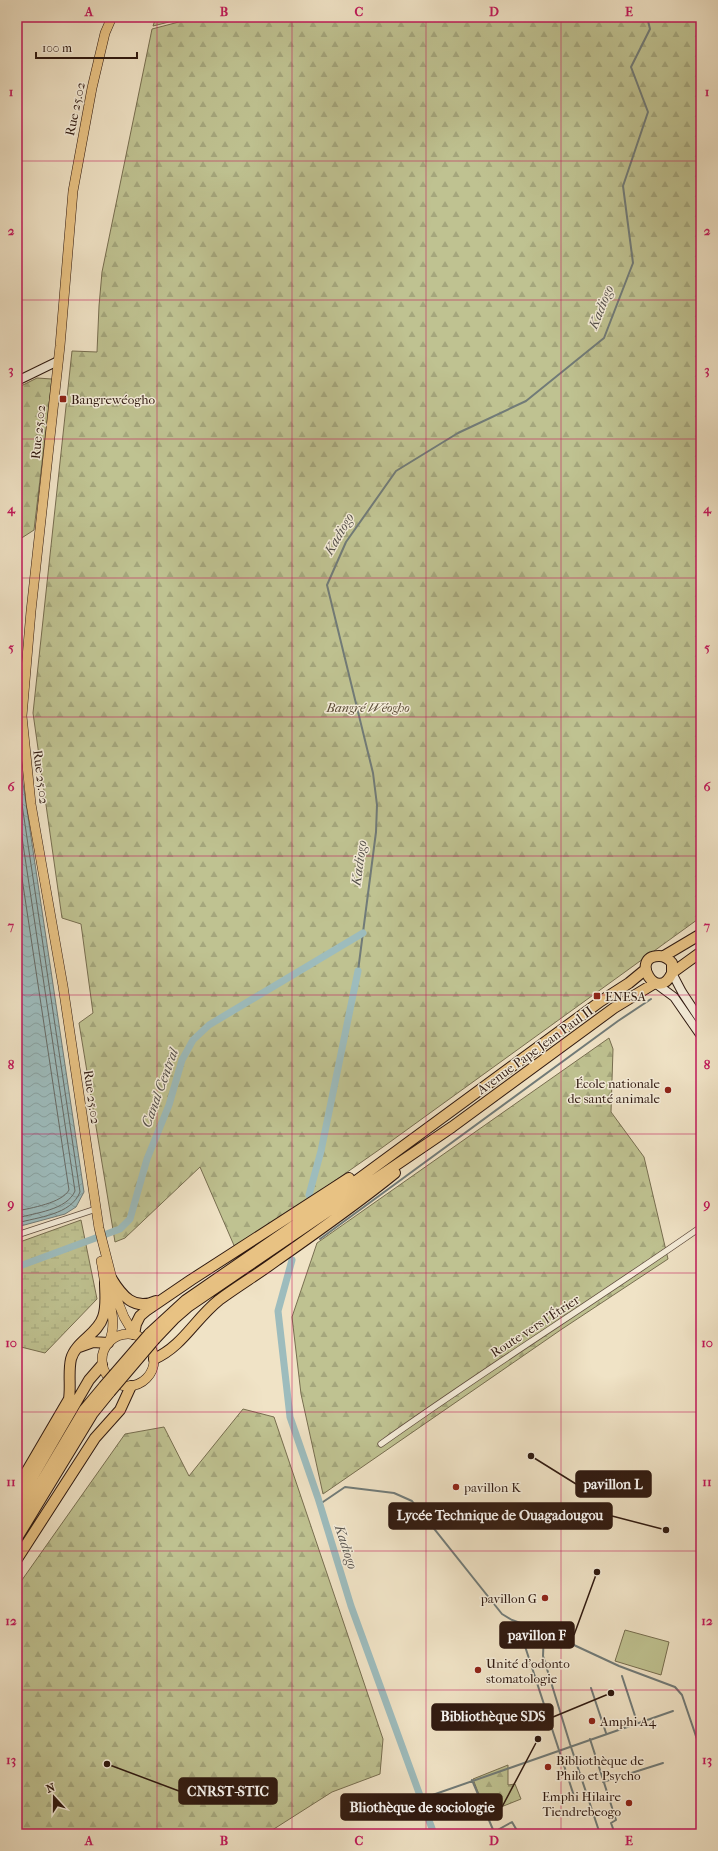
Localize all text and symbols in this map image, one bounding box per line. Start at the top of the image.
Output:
text: A [84,4,94,19]
text: B [220,4,229,19]
text: C [355,4,364,19]
text: D [489,4,499,19]
text: E [625,4,633,19]
scale bar [36,34,137,60]
text: 100 m [42,41,72,55]
street label: Rue 25.02 [62,81,88,137]
text: 1 [9,84,14,99]
text: 1 [705,84,710,99]
text: 2 [8,223,15,238]
text: 2 [704,223,711,238]
water label: Kadiogo [584,283,617,332]
text: 3 [8,362,14,378]
text: 3 [704,362,710,378]
place label: Bangrewéogho [71,392,155,407]
marker: Bangrewéogho [58,394,68,404]
street label: Rue 25.02 [28,404,48,460]
text: 4 [6,501,16,517]
text: 4 [702,501,712,517]
water label: Kadiogo [320,510,358,559]
text: 5 [8,640,14,655]
text: 5 [704,640,710,655]
park label: Bangré Wéogho [325,700,410,715]
street label: Rue 25.02 [30,749,52,805]
text: 6 [7,779,15,794]
text: 6 [703,779,711,794]
water label: Kadiogo [347,839,371,888]
text: 7 [7,918,15,933]
text: 7 [703,918,711,933]
place label: ENESA [605,989,646,1004]
marker: ENESA [592,991,602,1001]
street label: Avenue Pape Jean Paul II [473,1003,596,1098]
water label: Canal Central [138,1045,183,1130]
text: 8 [8,1057,15,1072]
text: 8 [704,1057,711,1072]
street label: Rue 25.02 [81,1069,103,1125]
place label: École nationale de santé animale [567,1076,661,1106]
marker: École nationale de santé animale [663,1085,673,1095]
text: 9 [7,1196,15,1212]
text: 9 [703,1196,711,1212]
street label: Route vers l'Étrier [488,1291,583,1360]
text: 10 [5,1335,17,1350]
text: 10 [701,1335,713,1350]
callout: pavillon L [576,1471,651,1497]
text: 11 [6,1474,16,1489]
text: 11 [702,1474,712,1489]
text: pavillon L [582,1476,643,1493]
place label: pavillon K [463,1480,521,1495]
marker: pavillon K [451,1482,461,1492]
callout: Lycée Technique de Ouagadougou [389,1503,612,1529]
text: Lycée Technique de Ouagadougou [397,1507,603,1524]
water label: Kadiogo [331,1522,361,1571]
place label: pavillon G [480,1591,537,1606]
marker: pavillon G [540,1593,550,1603]
text: 12 [5,1613,17,1628]
text: 12 [701,1613,713,1628]
callout: pavillon F [500,1622,574,1648]
text: pavillon F [507,1627,567,1644]
place label: Unité d'odonto stomatologie [486,1656,570,1686]
marker: Unité d'odonto stomatologie [473,1665,483,1675]
callout: Bibliothèque SDS [432,1704,553,1730]
text: Bibliothèque SDS [440,1708,546,1725]
place label: Amphi A4 [599,1714,657,1729]
marker: Amphi A4 [587,1716,597,1726]
text: 13 [6,1752,16,1768]
text: 13 [702,1752,712,1768]
place label: Bibliothèque de Philo et Psycho [556,1753,644,1783]
marker: Bibliothèque de Philo et Psycho [543,1762,553,1772]
north arrow [34,1777,74,1817]
callout: CNRST-STIC [179,1778,277,1804]
text: N [44,1780,57,1796]
text: CNRST-STIC [187,1783,269,1800]
place label: Emphi Hilaire Tiendrebeogo [542,1789,622,1819]
callout: Bliothèque de sociologie [341,1794,502,1820]
marker: Emphi Hilaire Tiendrebeogo [624,1798,634,1808]
text: Bliothèque de sociologie [349,1799,495,1816]
text: A [84,1833,94,1848]
text: B [220,1833,229,1848]
text: C [355,1833,364,1848]
text: D [489,1833,499,1848]
text: E [625,1833,633,1848]

